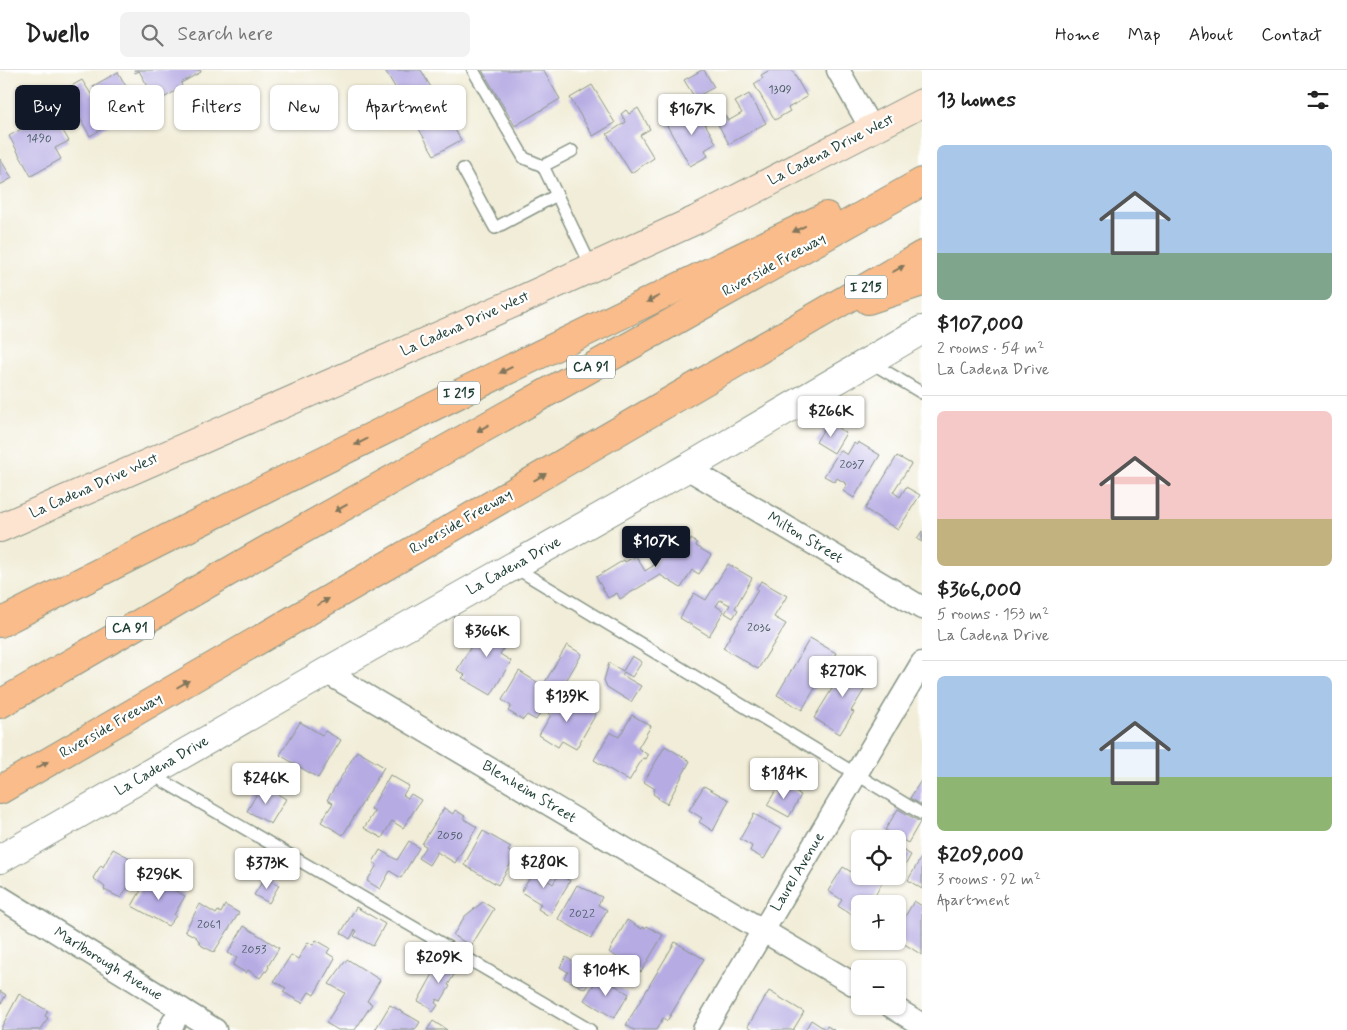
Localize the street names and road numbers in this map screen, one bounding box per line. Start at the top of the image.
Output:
street label: La Cadena Drive West [765,109,898,190]
street label: Riverside Freeway [719,228,829,302]
road number: I 215 [845,276,887,298]
street label: La Cadena Drive West [397,286,533,361]
road number: CA 91 [567,356,615,378]
road number: I 215 [438,382,480,404]
street label: La Cadena Drive West [26,448,162,523]
street label: Riverside Freeway [406,484,516,559]
street label: Milton Street [763,508,847,569]
street label: La Cadena Drive [463,532,565,600]
road number: CA 91 [106,616,154,640]
street label: Riverside Freeway [56,688,166,763]
street label: La Cadena Drive [111,731,213,801]
street label: Blenheim Street [478,756,580,828]
street label: Laurel Avenue [767,829,829,915]
street label: Marlborough Avenue [50,923,166,1006]

